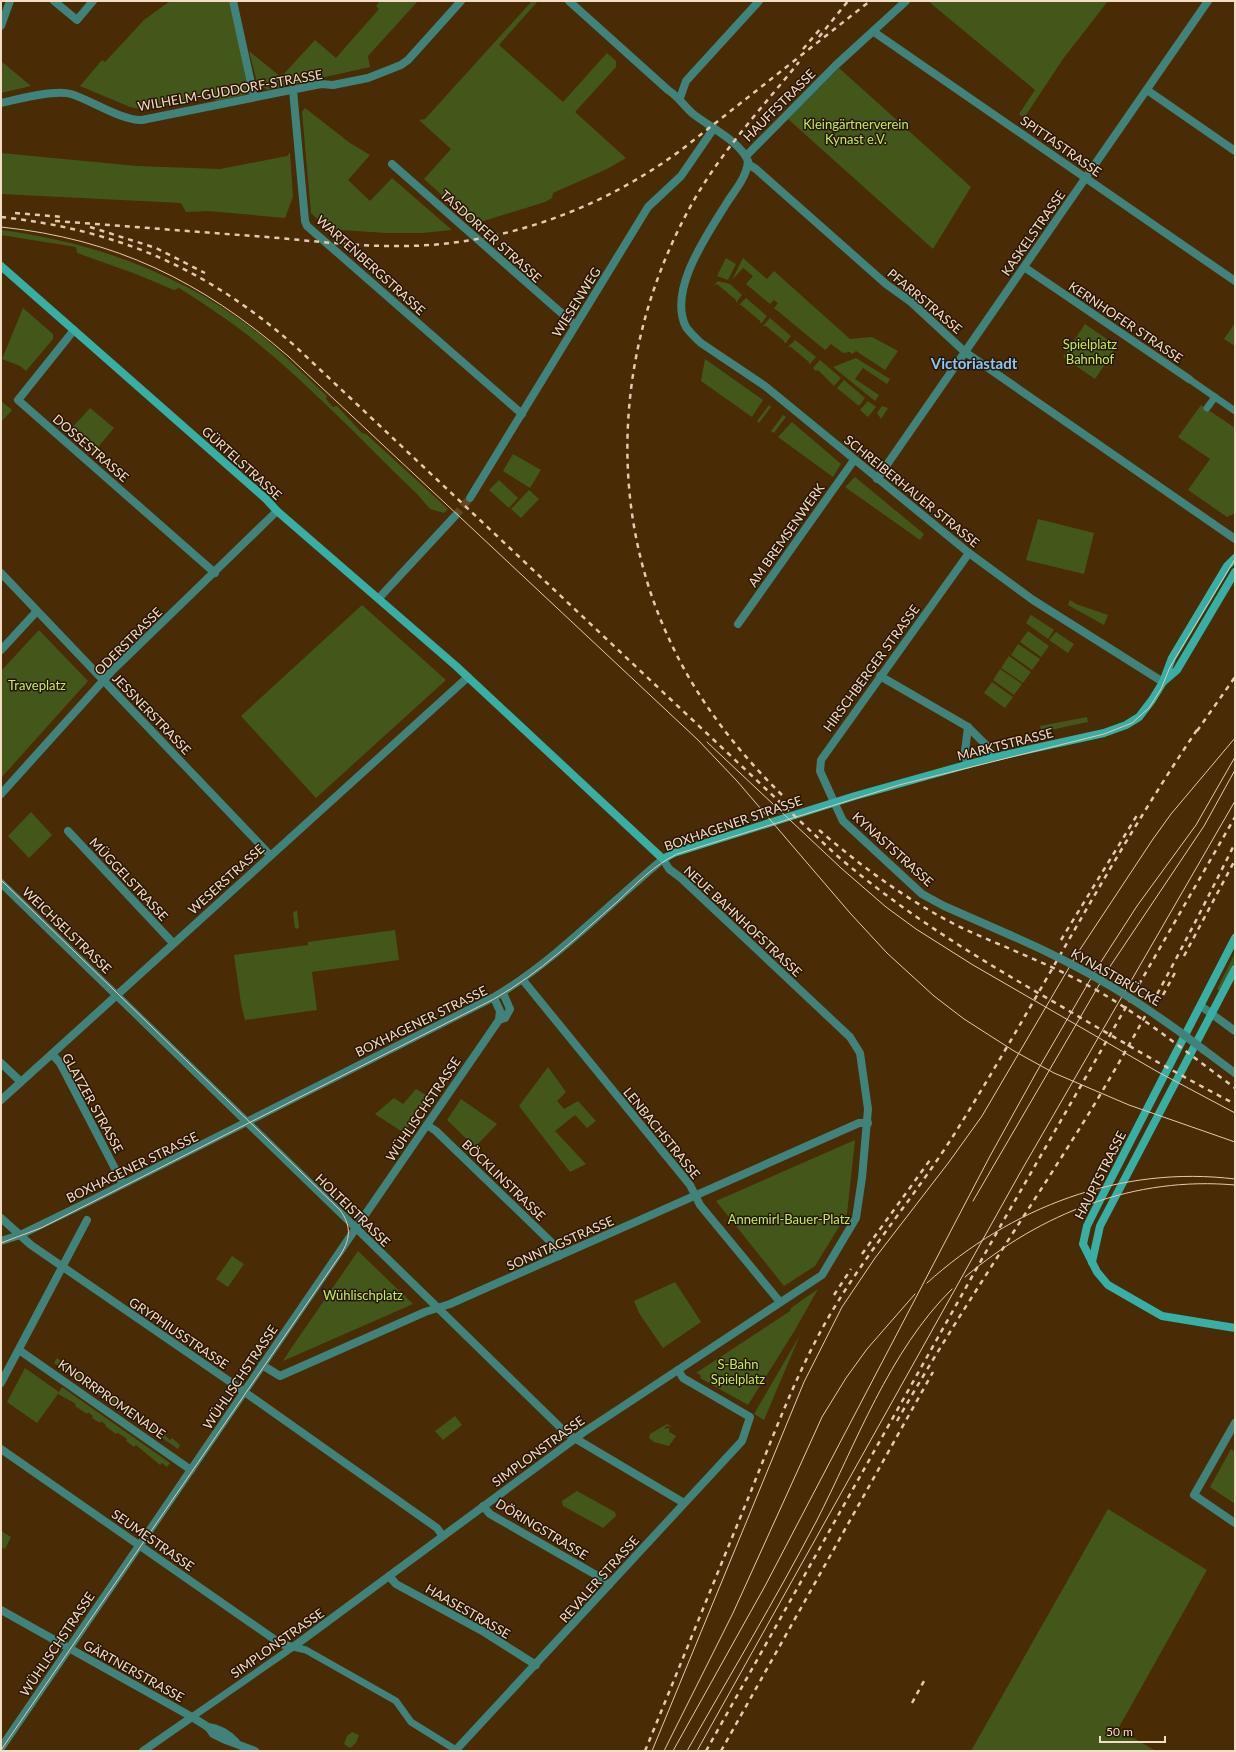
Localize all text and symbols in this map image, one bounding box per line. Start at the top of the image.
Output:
street label: HAUFFSTRASSE [739,65,819,145]
street label: WILHELM-GUDDORF-STRASSE [136,66,324,114]
street label: SPITTASTRASSE [1017,112,1105,180]
park label: Kleingärtnerverein Kynast e.V. [803,116,909,147]
street label: TASDORFER STRASSE [437,186,545,286]
street label: KASKELSTRASSE [998,187,1068,279]
street label: WARTENBERGSTRASSE [313,212,429,318]
street label: WIESENWEG [548,264,604,340]
street label: PFARRSTRASSE [884,265,966,337]
street label: KERNHOFER STRASSE [1066,278,1186,366]
park label: Spielplatz Bahnhof [1063,336,1117,367]
district label: Victoriastadt [930,354,1018,372]
street label: DOSSESTRASSE [50,411,132,485]
street label: GÜRTELSTRASSE [199,423,285,503]
street label: SCHREIBERHAUER STRASSE [841,431,983,551]
street label: AM BREMSENWERK [744,480,828,590]
street label: HIRSCHBERGER STRASSE [820,601,922,735]
street label: ODERSTRASSE [91,604,165,678]
street label: JESSNERSTRASSE [109,670,195,758]
park label: Traveplatz [8,677,66,693]
street label: MARKTSTRASSE [955,724,1055,764]
street label: BOXHAGENER STRASSE [662,792,804,854]
street label: KYNASTSTRASSE [849,808,937,890]
street label: MÜGGELSTRASSE [86,834,172,924]
street label: WESERSTRASSE [185,841,267,917]
street label: NEUE BAHNHOFSTRASSE [681,862,805,980]
street label: WEICHSELSTRASSE [19,883,115,977]
street label: KYNASTBRÜCKE [1068,945,1164,1009]
street label: BOXHAGENER STRASSE [353,982,489,1060]
street label: GLATZER STRASSE [59,1050,127,1156]
street label: WÜHLISCHSTRASSE [382,1054,464,1164]
street label: LENBACHSTRASSE [620,1084,704,1182]
street label: BOXHAGENER STRASSE [64,1128,200,1206]
street label: HAUPTSTRASSE [1071,1128,1129,1222]
street label: BÖCKLINSTRASSE [459,1136,549,1224]
street label: HOLTEISTRASSE [312,1170,394,1250]
park label: Annemirl-Bauer-Platz [728,1211,850,1227]
street label: SONNTAGSTRASSE [504,1212,616,1274]
park label: Wühlischplatz [323,1287,403,1303]
street label: GRYPHIUSSTRASSE [126,1294,232,1372]
street label: WÜHLISCHSTRASSE [199,1322,281,1432]
street label: KNORRPROMENADE [55,1356,169,1442]
park label: S-Bahn Spielplatz [711,1356,765,1387]
street label: SIMPLONSTRASSE [489,1412,587,1490]
street label: DÖRINGSTRASSE [493,1495,591,1563]
street label: SEUMESTRASSE [109,1506,197,1574]
street label: REVALER STRASSE [556,1532,642,1626]
street label: HAASESTRASSE [423,1580,513,1642]
street label: WÜHLISCHSTRASSE [16,1589,98,1699]
street label: SIMPLONSTRASSE [227,1605,327,1681]
street label: GÄRTNERSTRASSE [81,1637,187,1705]
scale bar [1100,1718,1165,1744]
text: 50 m [1106,1724,1133,1739]

